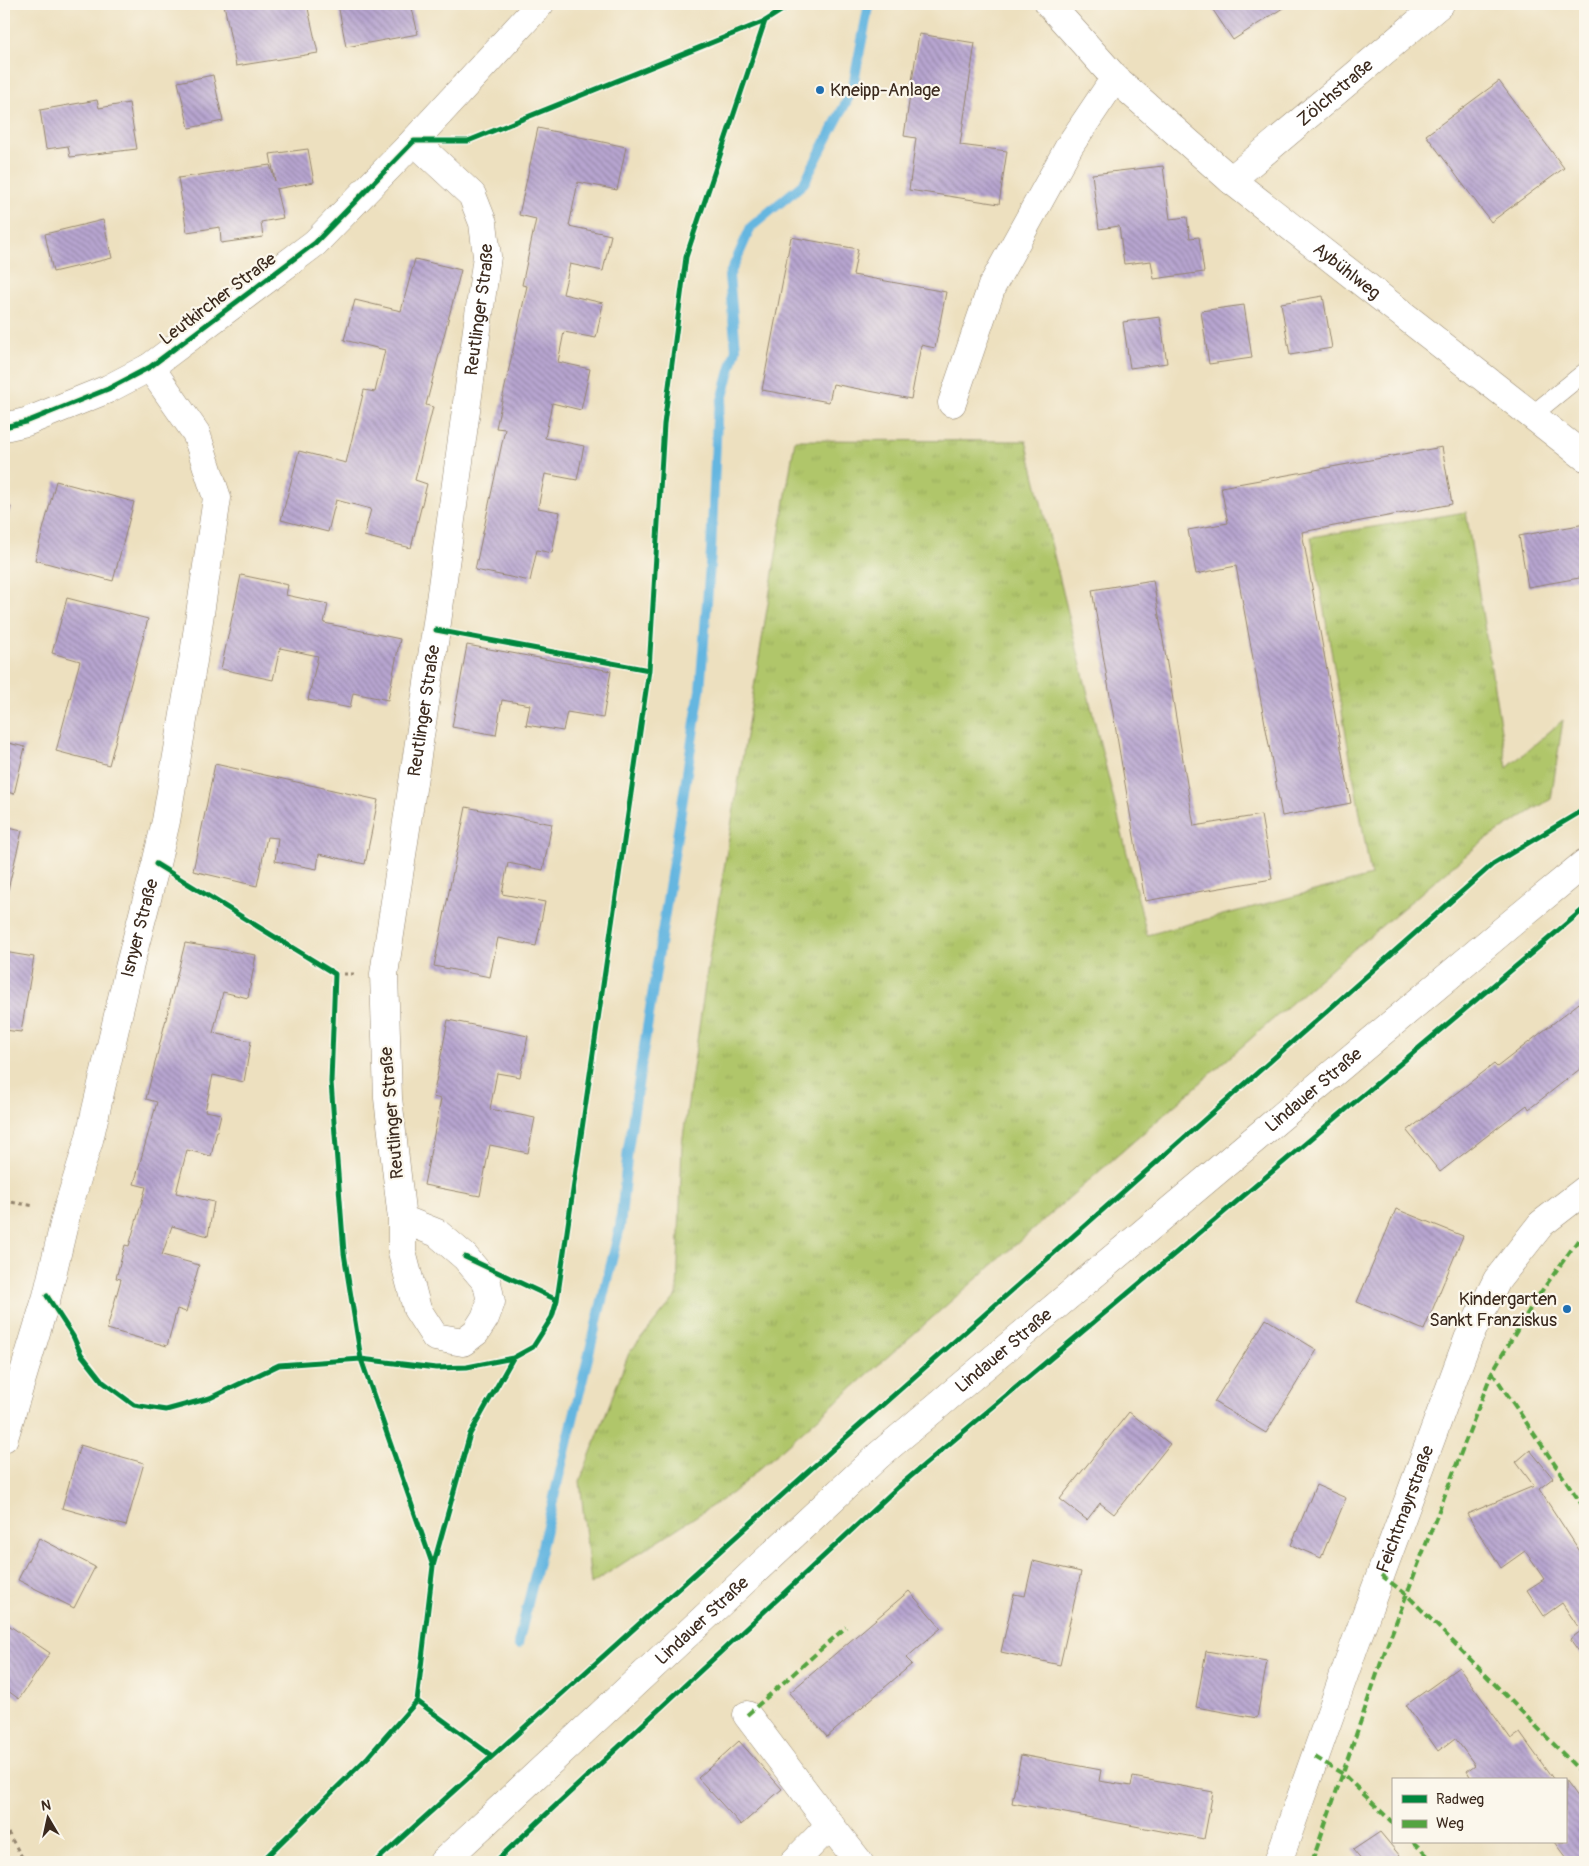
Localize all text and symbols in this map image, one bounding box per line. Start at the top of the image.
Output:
street label: Zölchstraße [1292,54,1378,131]
place label: Kneipp-Anlage [830,79,940,102]
marker: Kneipp-Anlage [814,84,826,96]
street label: Aybühlweg [1309,237,1386,304]
street label: Reutlinger Straße [459,242,499,377]
street label: Leutkircher Straße [155,247,281,350]
street label: Reutlinger Straße [403,643,445,778]
street label: Isnyer Straße [116,876,163,979]
street label: Lindauer Straße [1260,1042,1367,1137]
street label: Reutlinger Straße [375,1046,409,1180]
place label: Kindergarten Sankt Franziskus [1429,1288,1557,1332]
street label: Lindauer Straße [950,1303,1057,1398]
marker: Kindergarten Sankt Franziskus [1561,1303,1573,1315]
street label: Feichtmayrstraße [1371,1442,1439,1576]
street label: Lindauer Straße [650,1571,753,1670]
legend [1392,1778,1566,1844]
text: Radweg [1436,1790,1484,1809]
north arrow [22,1794,72,1844]
text: N [40,1797,52,1815]
text: Weg [1436,1814,1464,1833]

